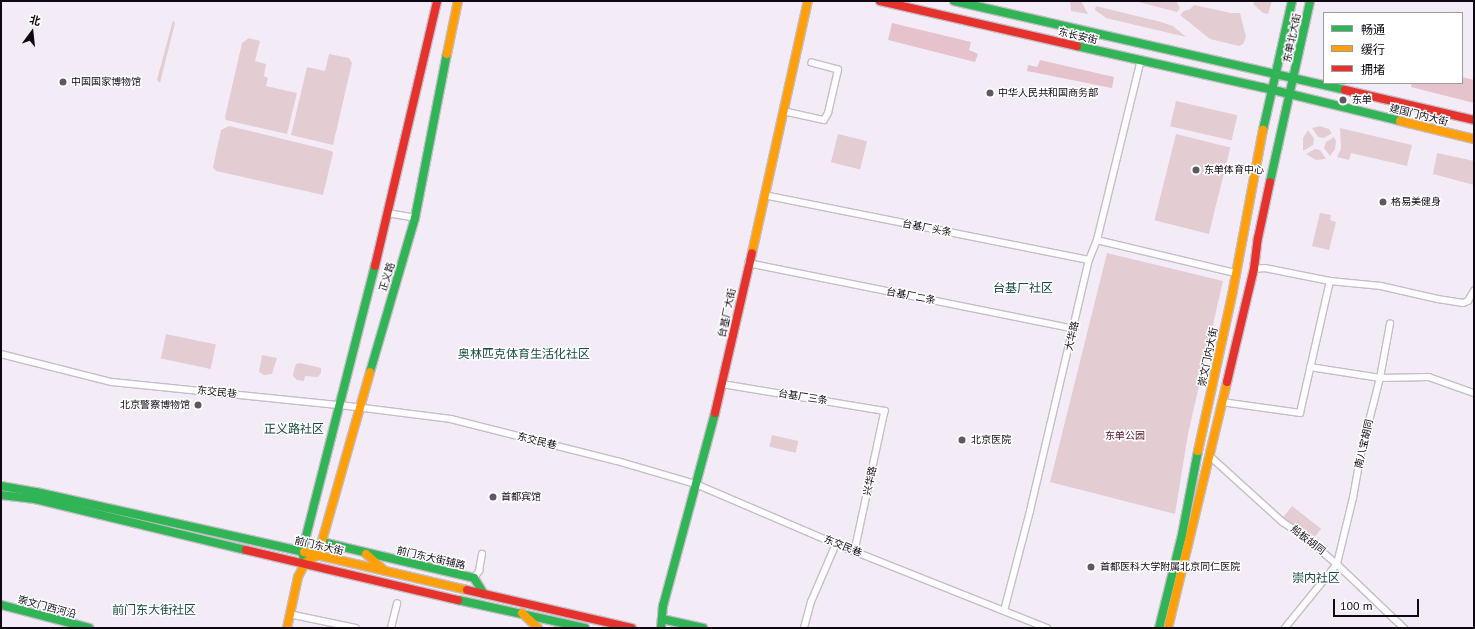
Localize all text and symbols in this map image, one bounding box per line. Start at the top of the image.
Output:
north arrow [12,12,52,52]
text: 北 [28,12,42,29]
street label: 东单北大街 [1281,12,1303,64]
legend [1323,12,1463,84]
text: 畅通 [1361,22,1385,37]
street label: 东长安街 [1057,26,1099,46]
text: 缓行 [1361,42,1385,57]
text: 拥堵 [1361,62,1385,77]
place label: 中国国家博物馆 [71,76,141,88]
marker: 中国国家博物馆 [58,77,68,87]
place label: 中华人民共和国商务部 [998,87,1098,99]
marker: 中华人民共和国商务部 [985,88,995,98]
marker: 东单 [1337,94,1349,106]
place label: 东单 [1352,94,1372,106]
street label: 建国门内大街 [1388,102,1450,128]
place label: 东单体育中心 [1204,164,1264,176]
marker: 东单体育中心 [1191,165,1201,175]
place label: 格易美健身 [1391,196,1441,208]
marker: 格易美健身 [1378,197,1388,207]
street label: 台基厂头条 [901,217,953,239]
street label: 正义路 [377,261,397,293]
district label: 台基厂社区 [993,281,1053,295]
street label: 台基厂二条 [885,285,937,307]
street label: 台基厂大街 [716,287,738,339]
street label: 大华路 [1063,320,1081,352]
street label: 崇文门内大街 [1196,326,1220,388]
district label: 奥林匹克体育生活化社区 [458,347,590,361]
street label: 东交民巷 [196,384,238,400]
street label: 台基厂三条 [777,387,829,407]
place label: 北京警察博物馆 [120,399,190,411]
marker: 北京警察博物馆 [193,400,203,410]
street label: 南八宝胡同 [1353,418,1375,470]
district label: 正义路社区 [264,422,324,436]
street label: 东交民巷 [516,430,558,452]
park label: 东单公园 [1105,430,1145,442]
marker: 北京医院 [956,434,968,446]
place label: 北京医院 [971,434,1011,446]
street label: 兴华路 [861,465,879,497]
place label: 首都宾馆 [501,491,541,503]
marker: 首都宾馆 [488,492,498,502]
street label: 船板胡同 [1289,523,1327,557]
street label: 东交民巷 [822,533,864,559]
street label: 前门东大街 [293,535,345,557]
street label: 前门东大街辅路 [396,544,466,572]
marker: 首都医科大学附属北京同仁医院 [1085,561,1097,573]
place label: 首都医科大学附属北京同仁医院 [1100,561,1240,573]
district label: 崇内社区 [1292,571,1340,585]
scale bar [1335,591,1421,617]
street label: 崇文门西河沿 [16,593,78,621]
text: 100 m [1340,598,1373,613]
district label: 前门东大街社区 [112,603,196,617]

